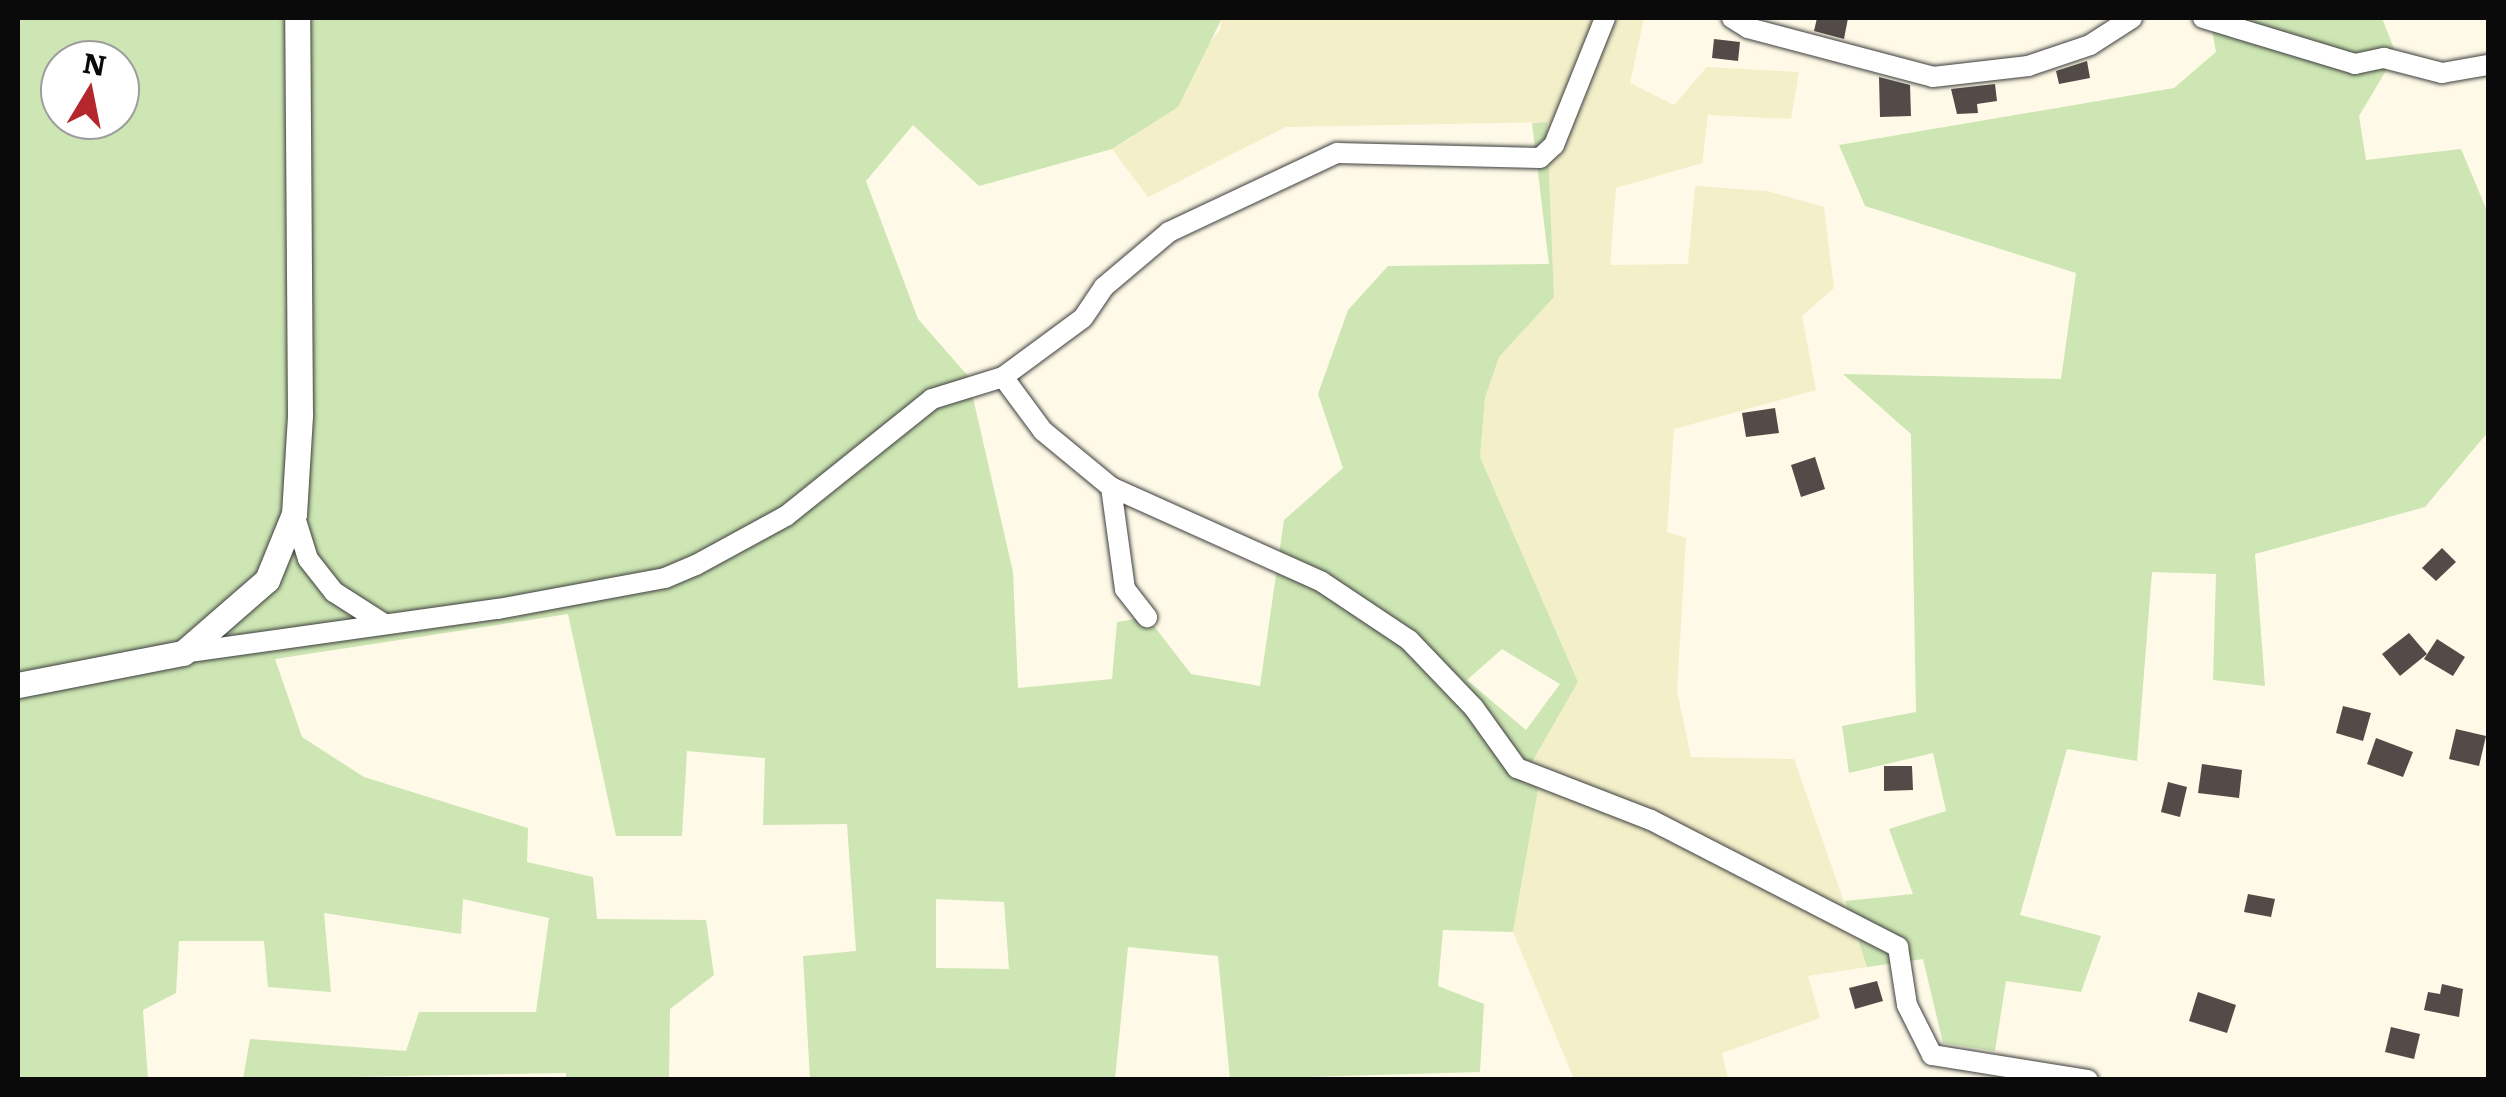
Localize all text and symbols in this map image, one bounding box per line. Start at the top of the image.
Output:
north arrow [40,40,140,140]
text: N [80,40,110,85]

